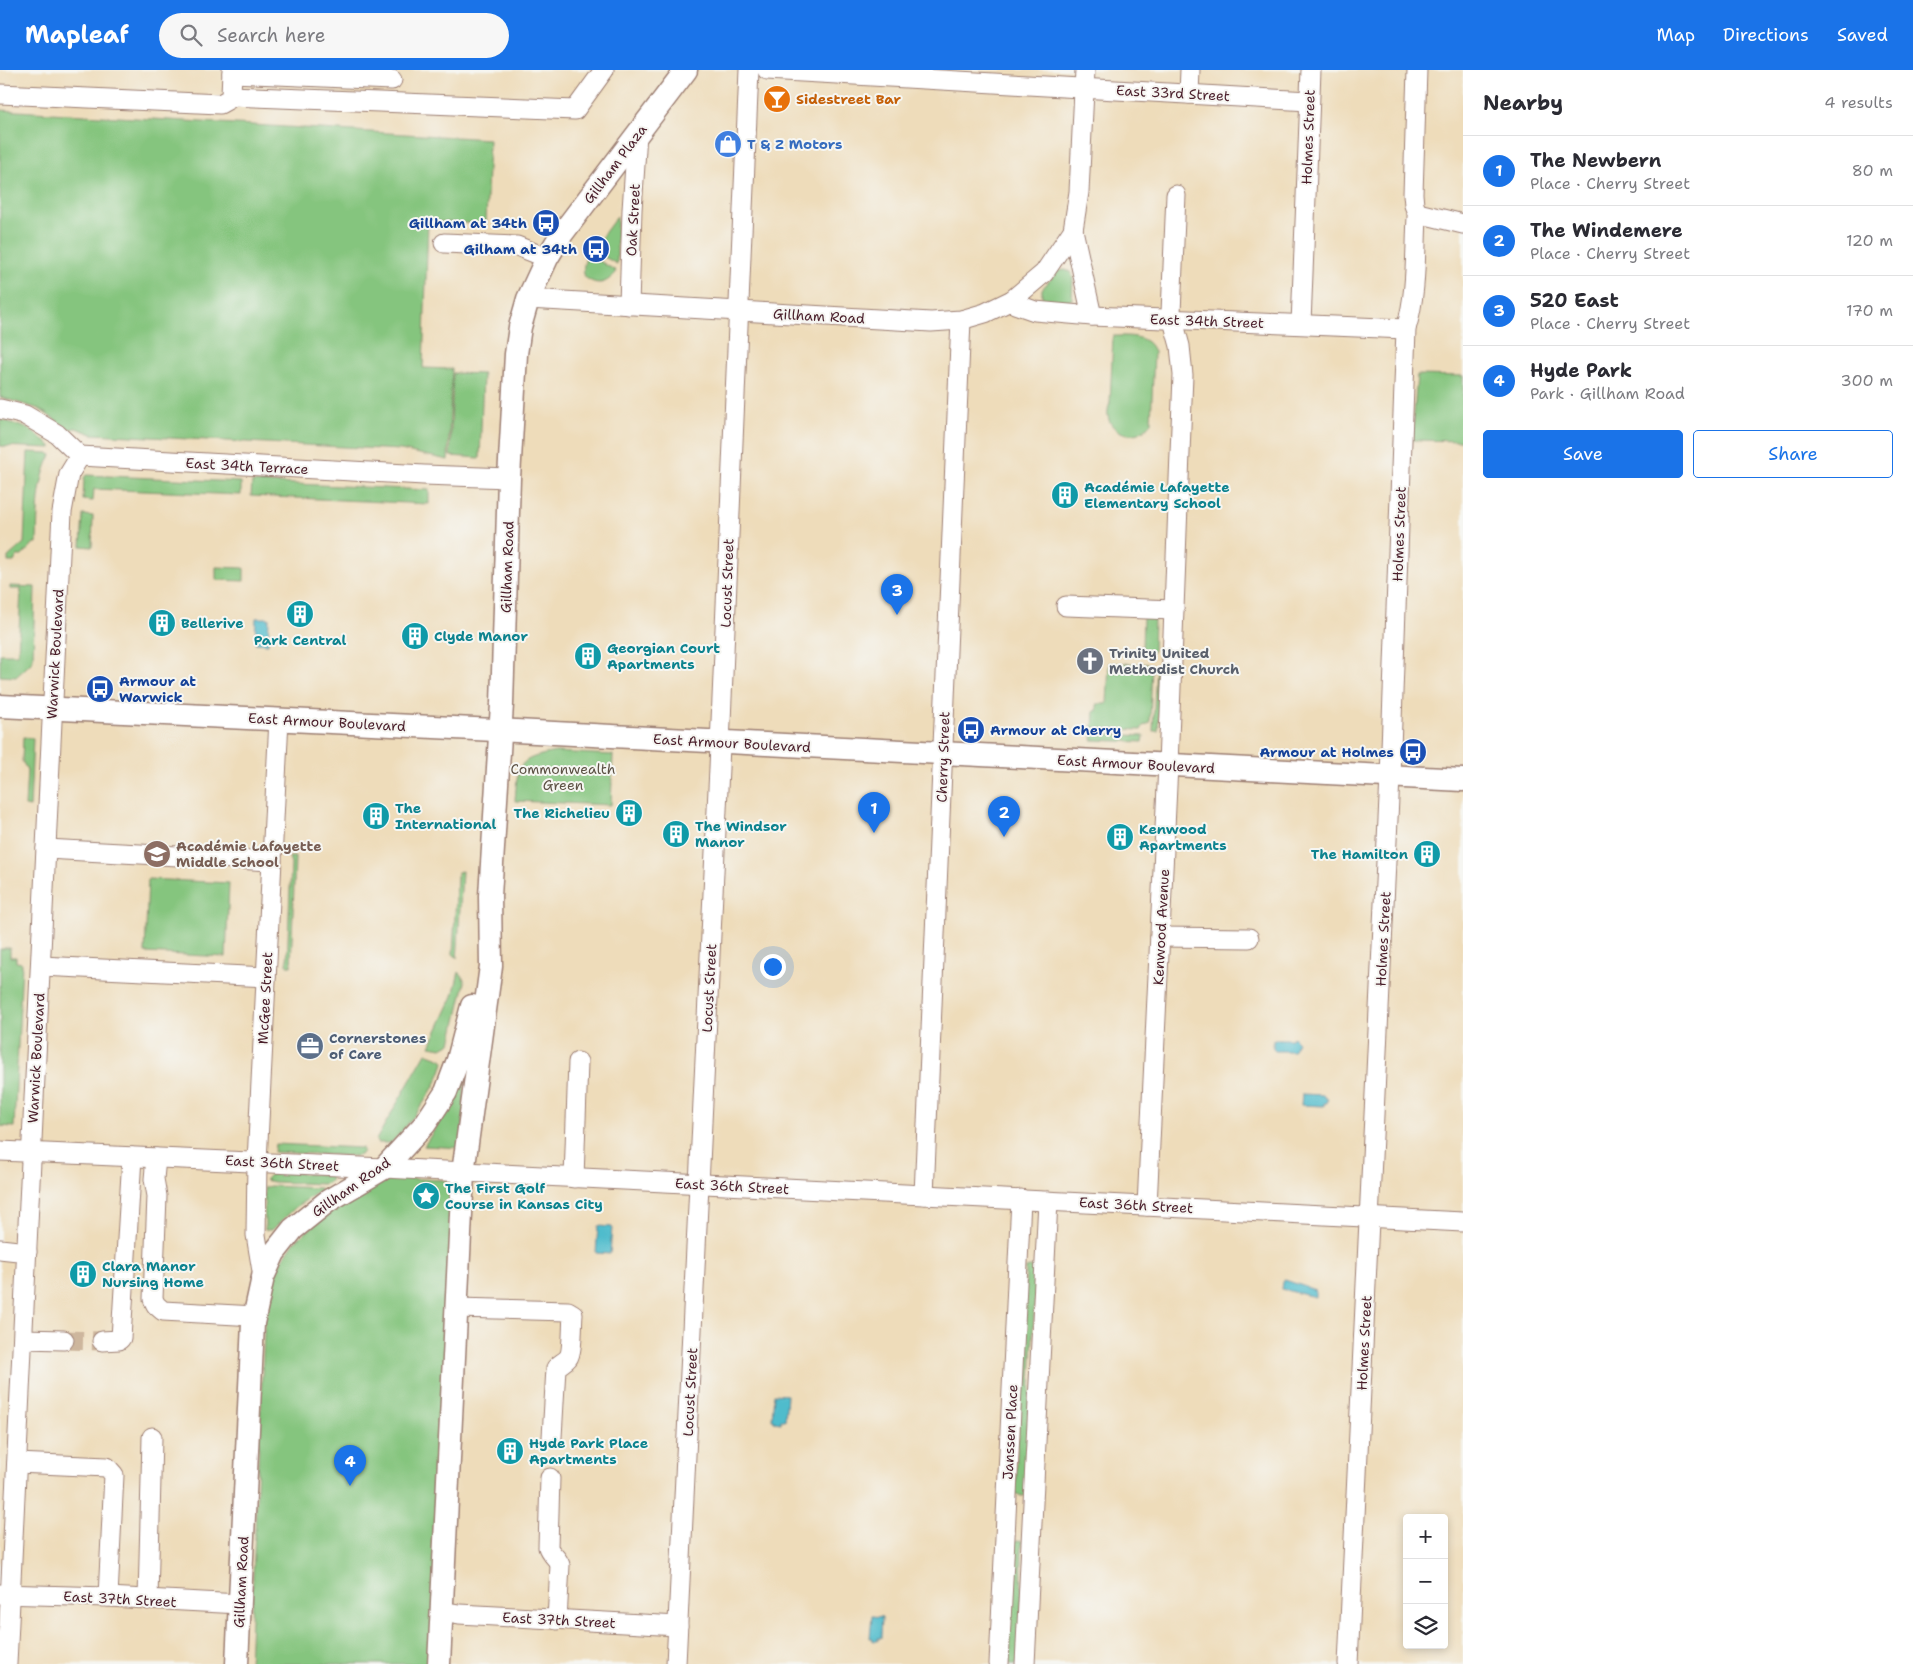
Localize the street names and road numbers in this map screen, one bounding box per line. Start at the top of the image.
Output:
street label: East 33rd Street [1116,81,1230,105]
street label: Holmes Street [1297,89,1319,185]
street label: Gillham Plaza [579,121,651,207]
street label: Oak Street [622,183,644,257]
street label: Gillham Road [773,305,866,327]
street label: East 34th Street [1150,310,1264,332]
street label: East 34th Terrace [185,454,309,478]
street label: Holmes Street [1388,486,1410,582]
street label: Gillham Road [496,521,518,613]
street label: Locust Street [716,538,738,628]
street label: Warwick Boulevard [43,588,67,720]
street label: East Armour Boulevard [248,709,406,735]
street label: Cherry Street [932,711,954,803]
street label: East Armour Boulevard [653,730,811,756]
street label: East Armour Boulevard [1057,751,1215,777]
street label: Kenwood Avenue [1149,868,1173,986]
street label: Holmes Street [1372,891,1394,987]
street label: Locust Street [698,943,720,1033]
street label: McGee Street [254,951,276,1045]
street label: Warwick Boulevard [24,992,48,1124]
street label: East 36th Street [224,1151,340,1175]
street label: Gillham Road [308,1153,394,1221]
street label: East 36th Street [674,1174,790,1198]
street label: East 36th Street [1078,1193,1194,1217]
street label: Holmes Street [1353,1295,1375,1391]
street label: Locust Street [679,1347,701,1437]
street label: Janssen Place [999,1384,1021,1480]
street label: Gillham Road [230,1535,252,1628]
street label: East 37th Street [63,1587,177,1611]
street label: East 37th Street [502,1608,616,1632]

